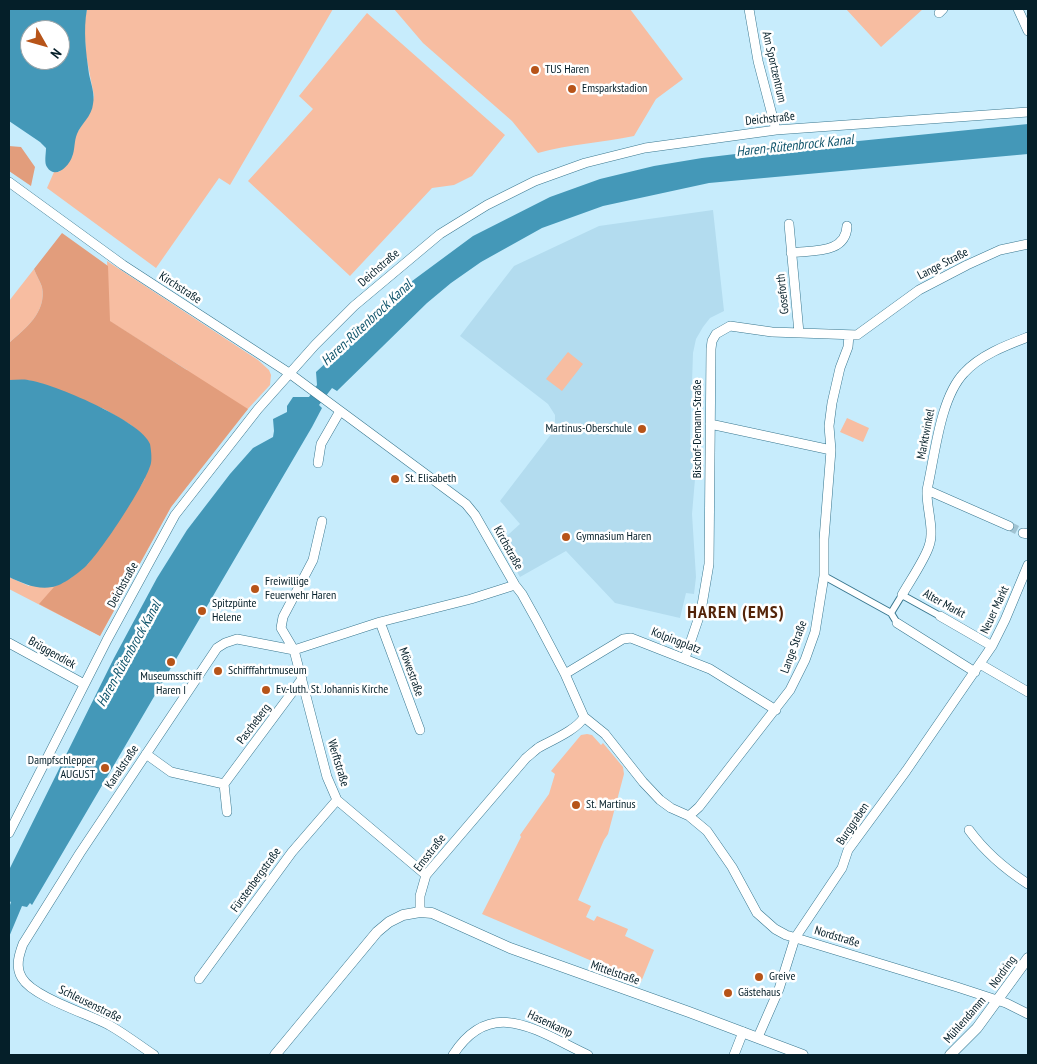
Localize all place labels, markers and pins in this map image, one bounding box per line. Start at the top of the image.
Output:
place label: TUS Haren [545,63,589,77]
marker: TUS Haren [529,64,541,76]
place label: Emsparkstadion [582,82,647,96]
marker: Emsparkstadion [566,83,578,95]
place label: Martinus-Oberschule [545,422,632,436]
marker: Martinus-Oberschule [636,423,648,435]
place label: St. Elisabeth [405,472,456,486]
marker: St. Elisabeth [389,473,401,485]
place label: Gymnasium Haren [576,530,651,544]
marker: Gymnasium Haren [560,531,572,543]
place label: Freiwillige Feuerwehr Haren [265,575,336,603]
marker: Freiwillige Feuerwehr Haren [249,583,261,595]
place label: Spitzpünte Helene [212,597,256,625]
marker: Spitzpünte Helene [196,605,208,617]
marker: Museumsschiff Haren I [165,656,177,668]
place label: Schifffahrtmuseum [228,664,307,678]
marker: Schifffahrtmuseum [212,665,224,677]
place label: Museumsschiff Haren I [140,670,202,698]
place label: Ev.-luth. St. Johannis Kirche [276,683,388,697]
marker: Ev.-luth. St. Johannis Kirche [260,684,272,696]
place label: Dampfschlepper AUGUST [28,754,95,782]
marker: Dampfschlepper AUGUST [99,762,111,774]
place label: St. Martinus [586,798,636,812]
marker: St. Martinus [570,799,582,811]
place label: Greive [769,970,795,984]
marker: Greive [753,971,765,983]
place label: Gästehaus [738,986,780,1000]
marker: Gästehaus [722,987,734,999]

